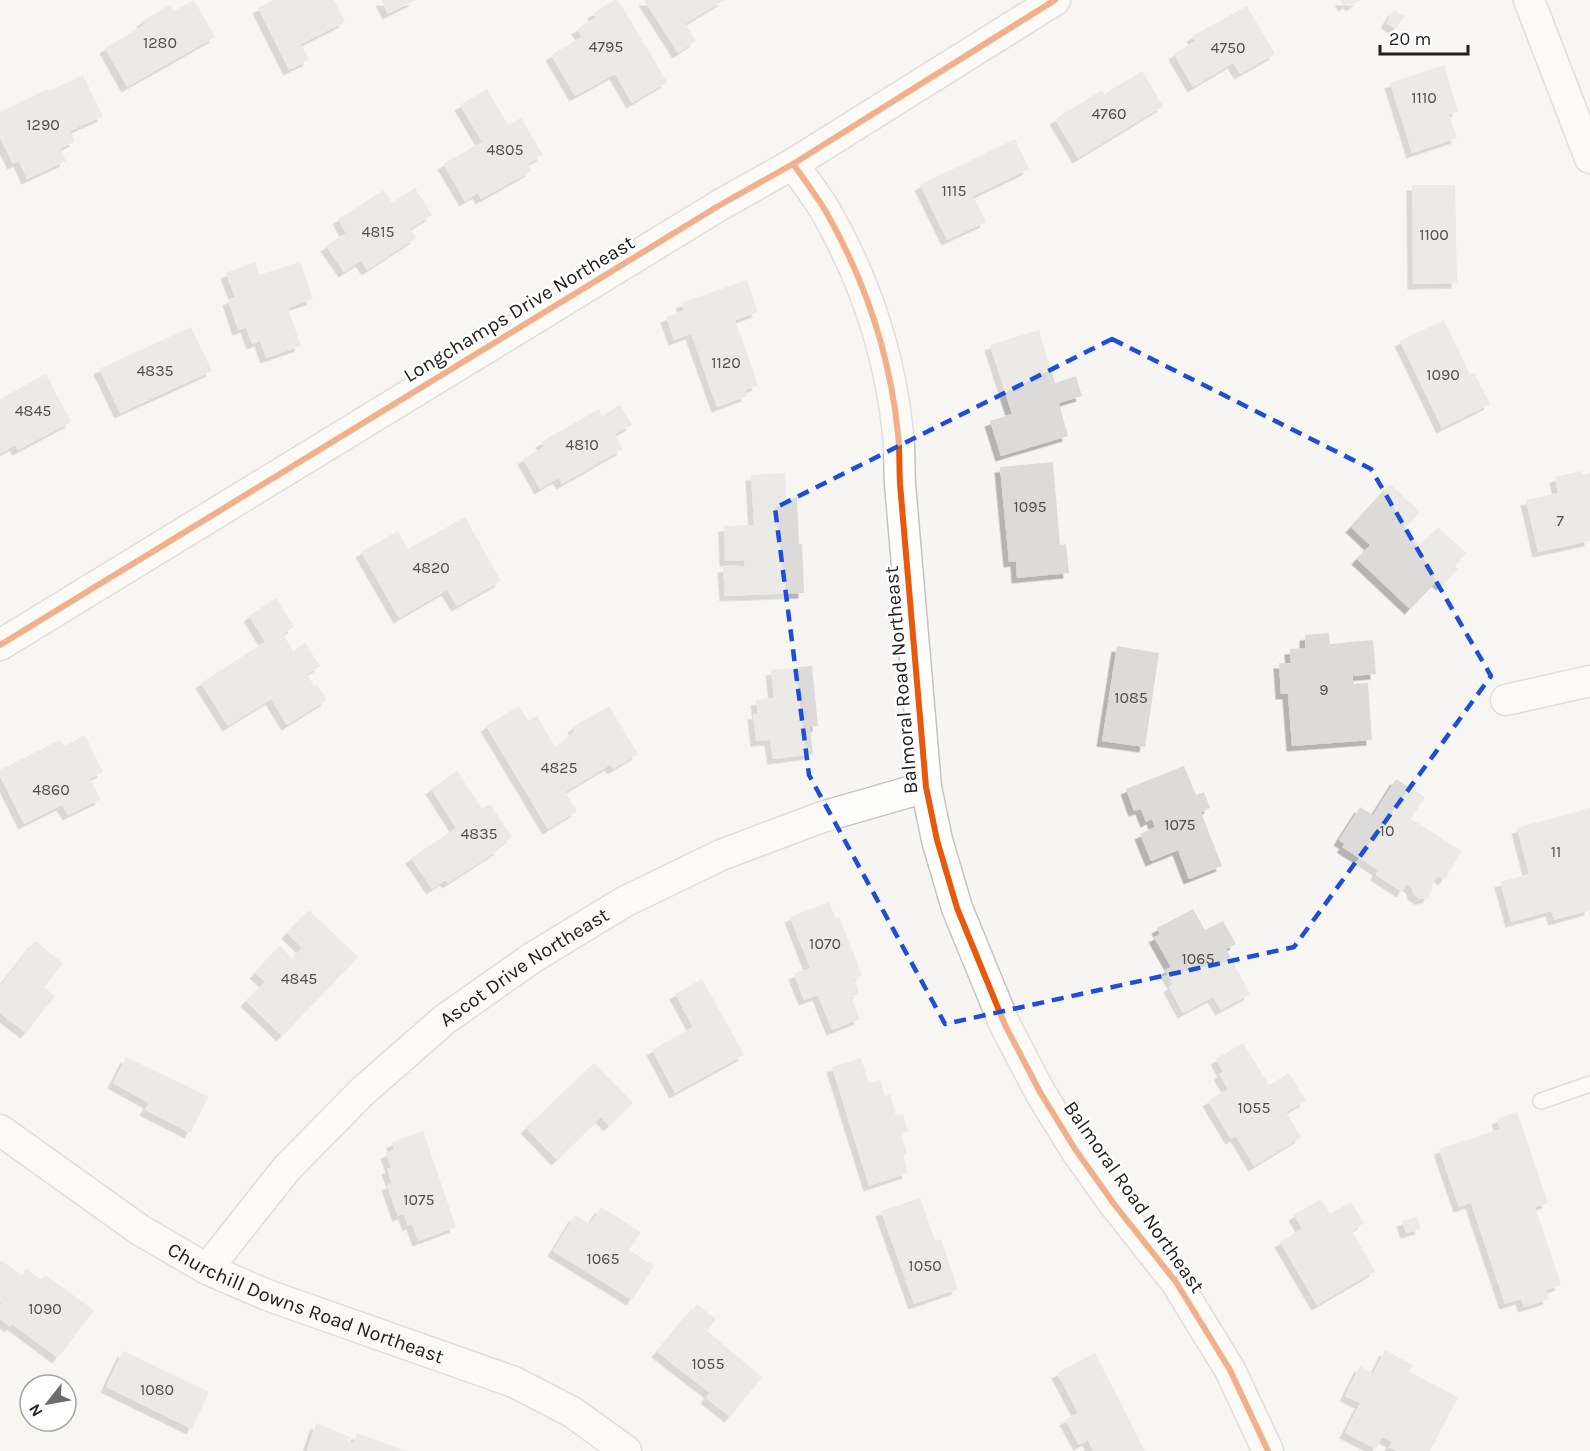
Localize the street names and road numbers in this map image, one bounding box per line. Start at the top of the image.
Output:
street label: Longchamps Drive Northeast [400,231,639,387]
street label: Balmoral Road Northeast [880,565,922,795]
street label: Ascot Drive Northeast [435,902,613,1031]
street label: Balmoral Road Northeast [1059,1097,1209,1298]
street label: Churchill Downs Road Northeast [164,1237,448,1368]

